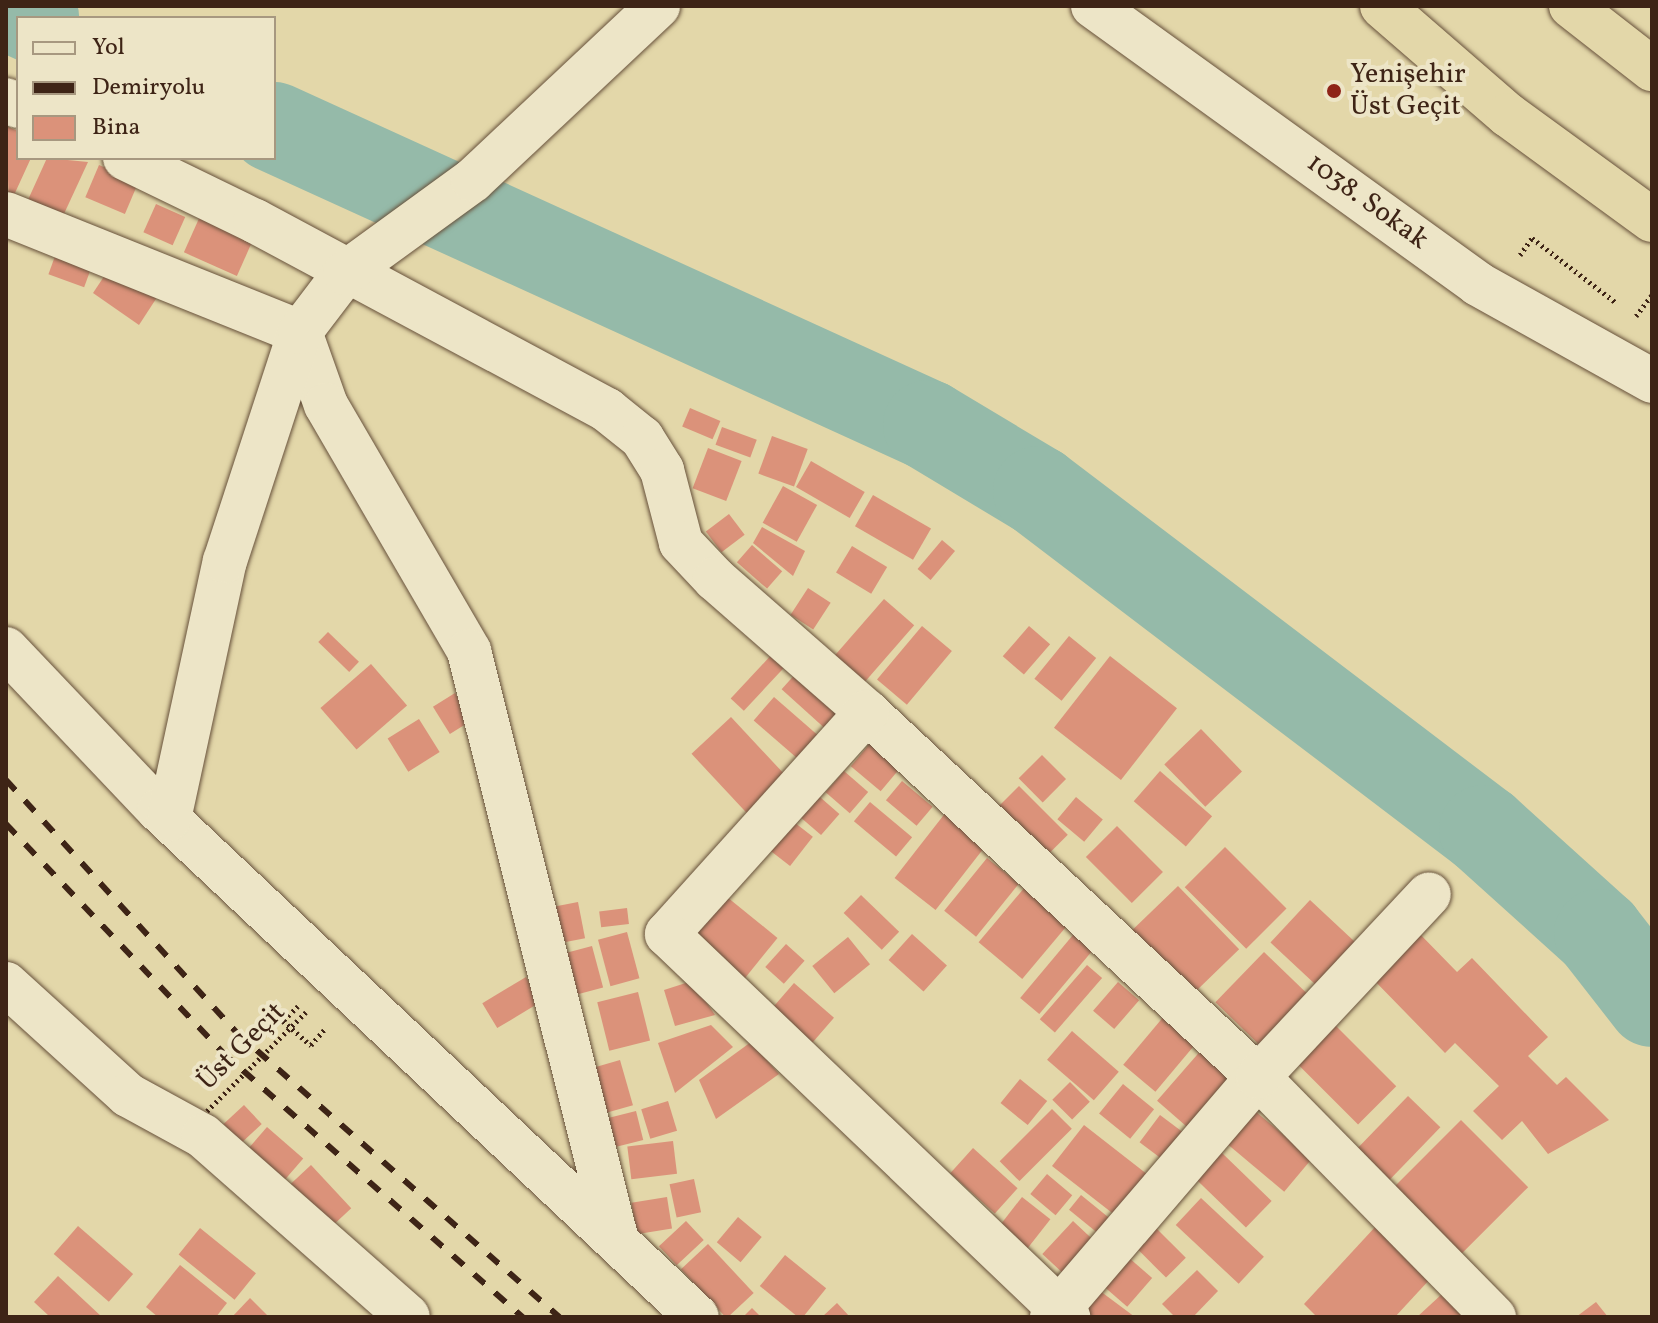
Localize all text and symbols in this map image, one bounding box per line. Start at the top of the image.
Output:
legend [16,16,276,160]
text: Yol [92,31,125,65]
place label: Yenişehir Üst Geçit [1350,58,1466,124]
text: Demiryolu [92,71,205,105]
marker: Yenişehir Üst Geçit [1325,82,1343,100]
text: Bina [92,111,140,145]
street label: 1038. Sokak [1300,147,1434,257]
street label: Üst Geçit [191,996,293,1098]

